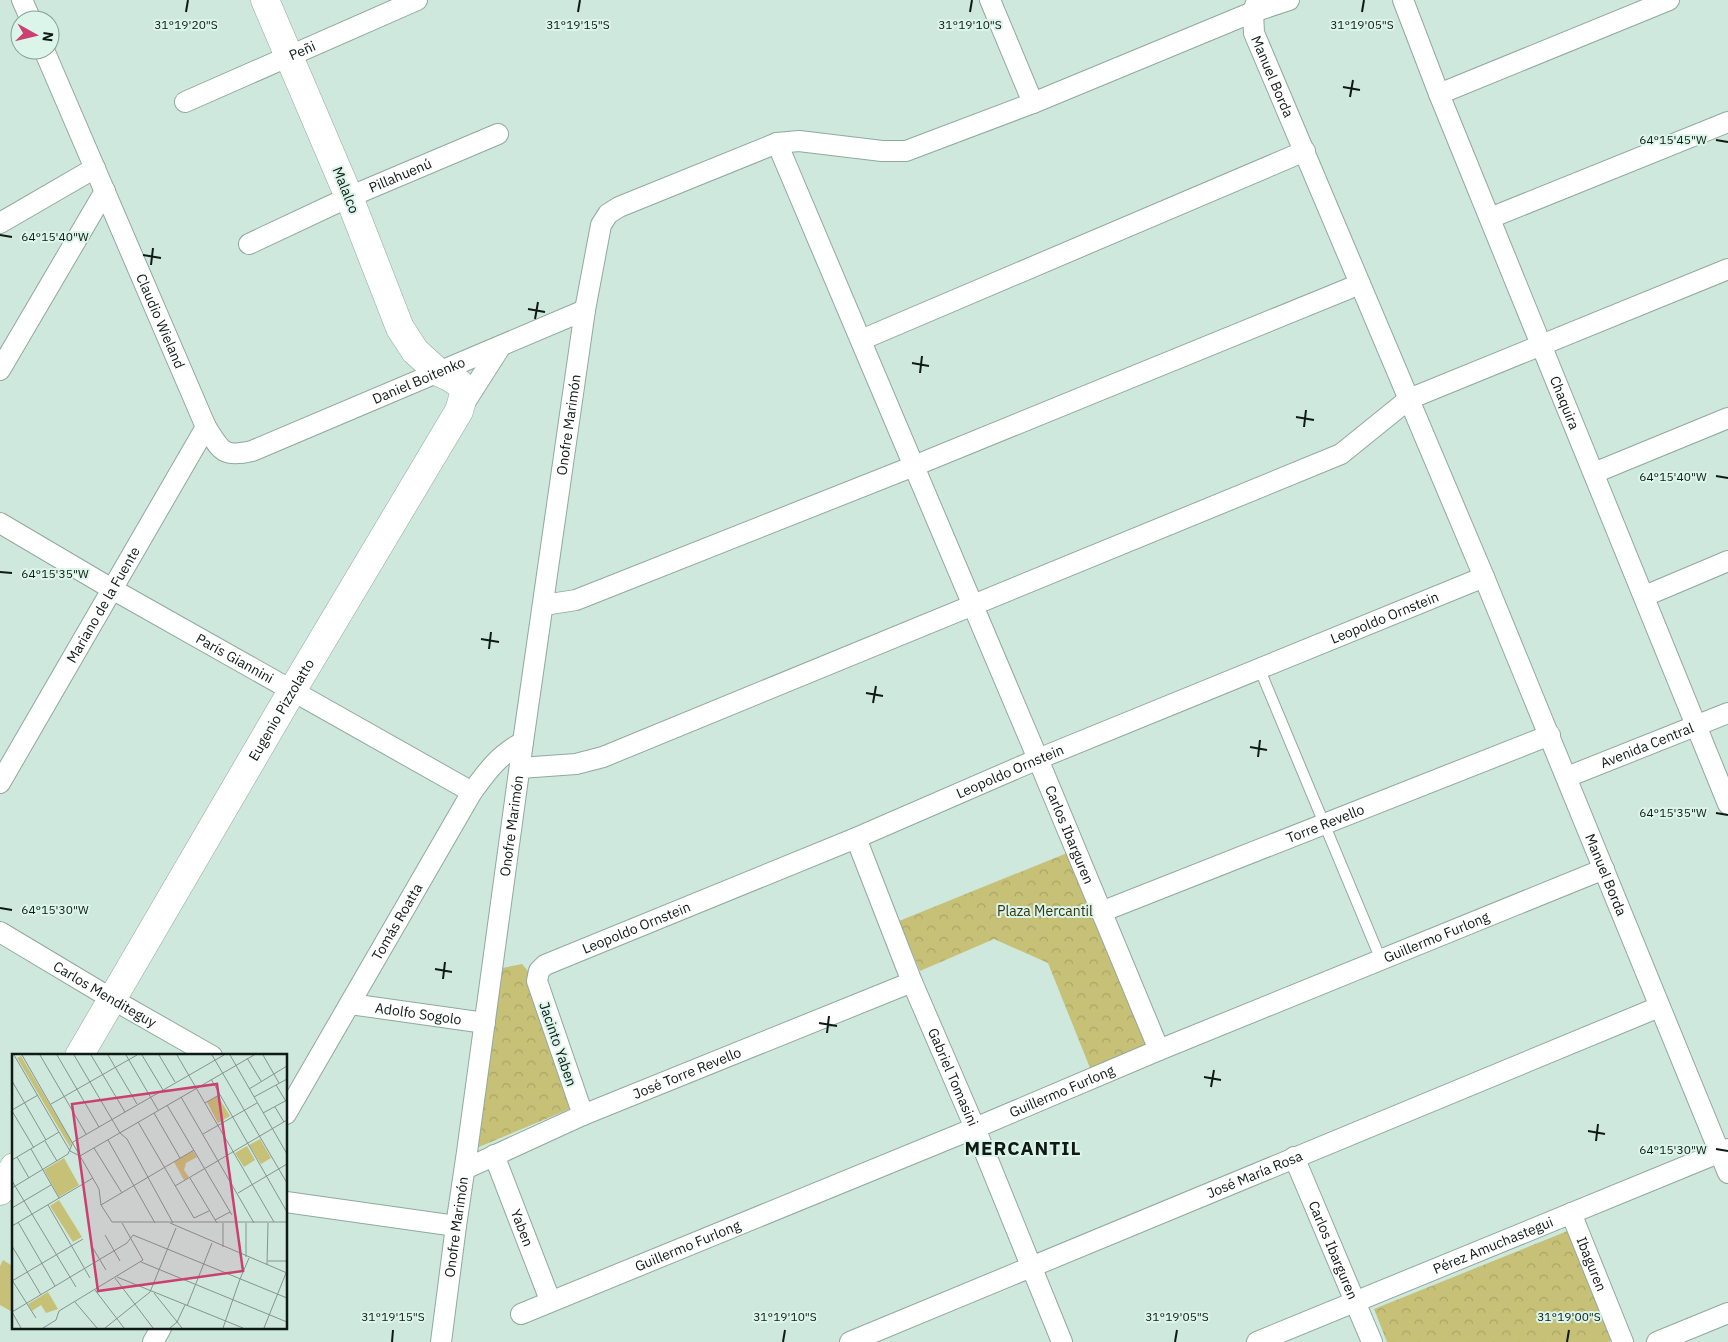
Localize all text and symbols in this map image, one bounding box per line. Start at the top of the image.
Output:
north arrow [10,10,60,60]
text: 31°19'20"S [154,17,218,32]
text: 31°19'15"S [546,17,610,32]
text: 31°19'10"S [938,17,1002,32]
text: 31°19'05"S [1330,17,1394,32]
text: N [38,31,57,43]
street label: Manuel Borda [1247,33,1298,121]
street label: Peñi [286,37,318,64]
text: 64°15'45"W [1639,132,1707,147]
street label: Pillahuenú [366,154,434,197]
street label: Malalco [329,164,364,216]
text: 64°15'40"W [21,229,89,244]
street label: Claudio Wieland [132,271,189,371]
street label: Daniel Boitenko [370,353,468,408]
street label: Onofre Marimón [552,373,585,476]
street label: Chaquira [1546,373,1584,433]
text: 64°15'40"W [1639,469,1707,484]
street label: Mariano de la Fuente [62,543,144,666]
text: 64°15'35"W [21,566,89,581]
street label: Leopoldo Ornstein [1328,587,1441,648]
street label: París Giannini [193,629,277,687]
street label: Eugenio Pizzolatto [244,655,318,764]
street label: Avenida Central [1597,718,1697,772]
street label: Leopoldo Ornstein [953,740,1066,802]
street label: Onofre Marimón [496,774,527,877]
street label: Carlos Ibarguren [1041,783,1098,887]
street label: Torre Revello [1284,800,1367,847]
text: 64°15'35"W [1639,805,1707,820]
street label: Manuel Borda [1581,831,1631,919]
street label: Tomás Roatta [368,880,427,964]
street label: Leopoldo Ornstein [580,898,693,958]
text: 64°15'30"W [21,902,89,917]
park label: Plaza Mercantil [997,902,1093,920]
street label: Guillermo Furlong [1381,907,1493,967]
street label: Carlos Menditeguy [50,957,160,1031]
street label: Adolfo Sogolo [374,999,463,1029]
street label: Jacinto Yaben [535,999,581,1089]
street label: Gabriel Tomasini [924,1025,982,1129]
street label: José Torre Revello [630,1043,744,1103]
inset map [12,1054,288,1330]
street label: Guillermo Furlong [1007,1061,1118,1121]
district label: MERCANTIL [965,1136,1082,1160]
text: 64°15'30"W [1639,1142,1707,1157]
street label: José María Rosa [1204,1146,1306,1202]
street label: Onofre Marimón [440,1175,472,1279]
street label: Carlos Ibarguren [1305,1198,1362,1302]
street label: Yaben [507,1206,537,1249]
street label: Pérez Amuchastegui [1430,1213,1556,1278]
street label: Guillermo Furlong [632,1216,744,1275]
street label: Ibaguren [1573,1234,1611,1294]
text: 31°19'15"S [361,1309,425,1324]
text: 31°19'10"S [753,1309,817,1324]
text: 31°19'05"S [1145,1309,1209,1324]
text: 31°19'00"S [1537,1309,1601,1324]

